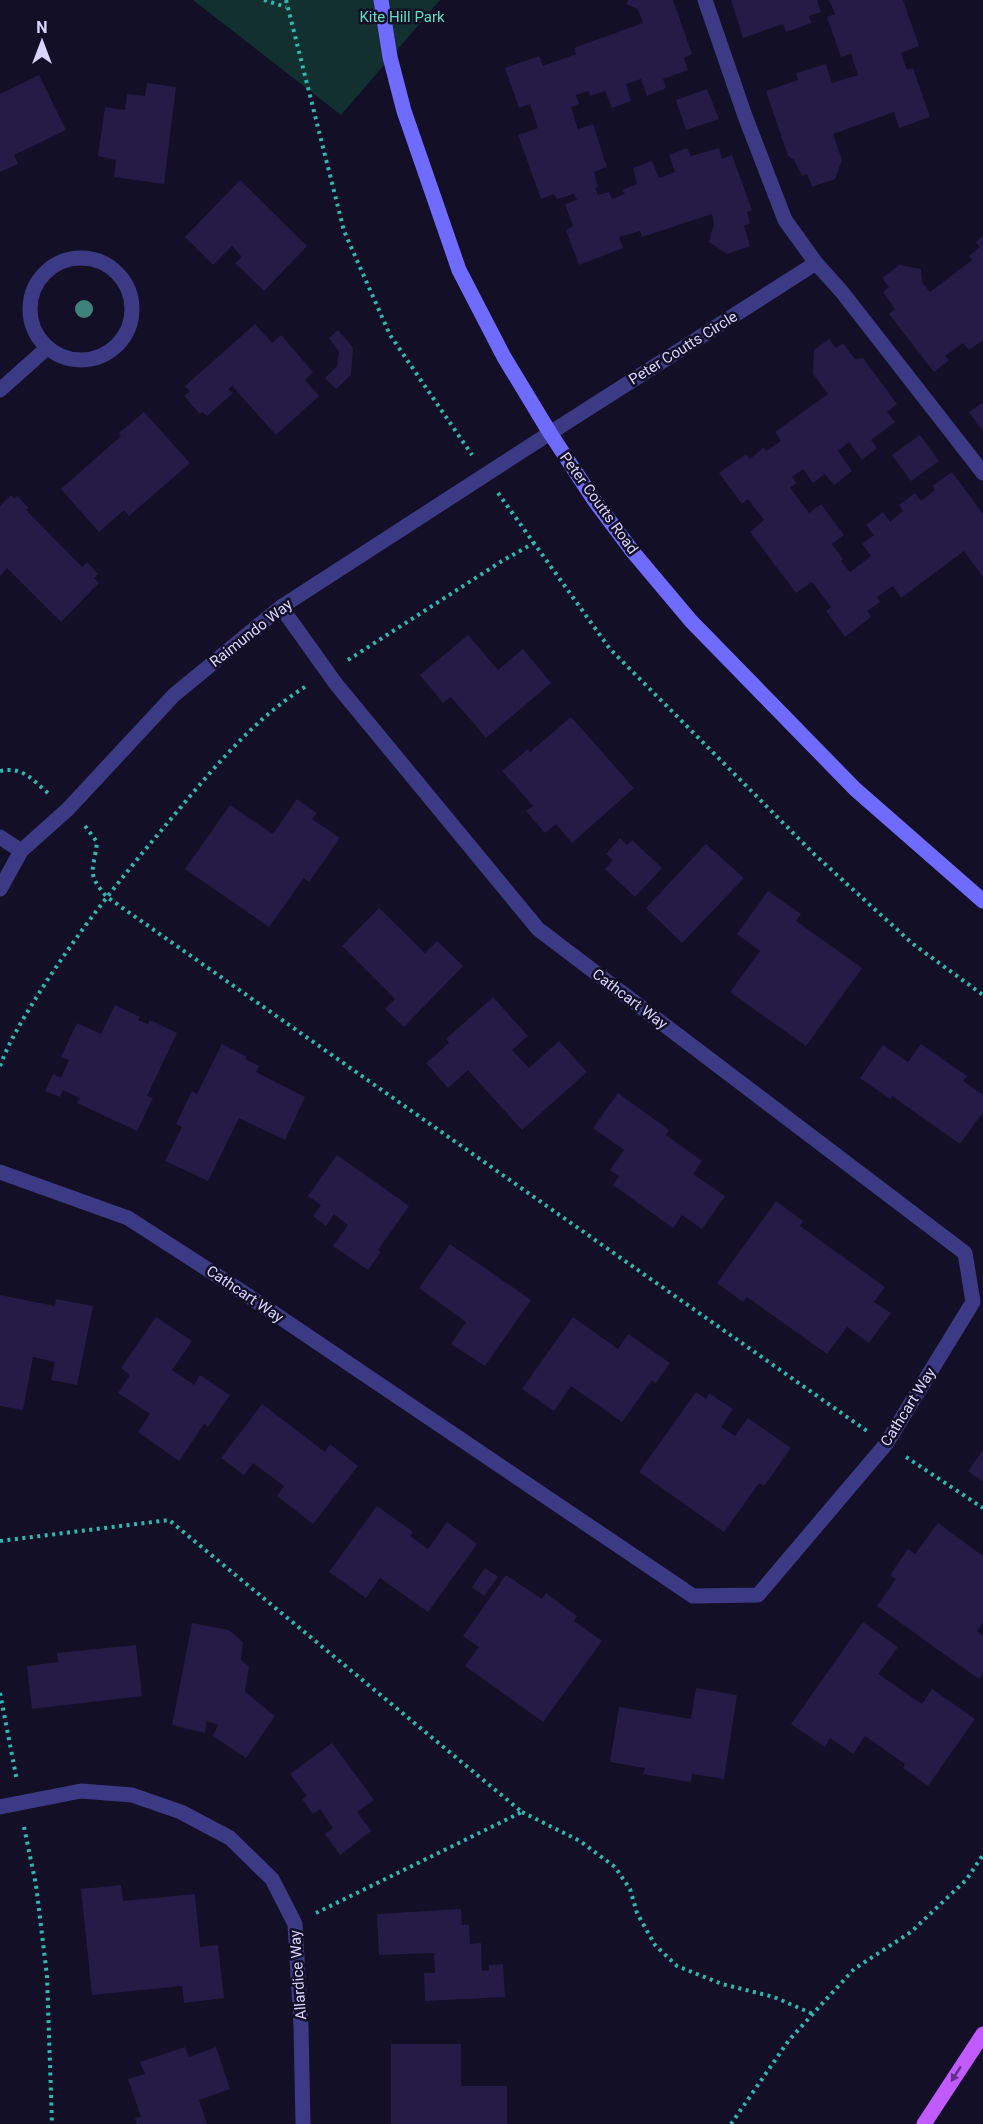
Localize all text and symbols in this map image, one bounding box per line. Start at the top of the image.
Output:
park label: Kite Hill Park [359,8,445,26]
north arrow [12,12,72,72]
text: N [36,18,48,37]
street label: Peter Coutts Circle [625,307,741,389]
street label: Peter Coutts Road [556,449,642,557]
street label: Raimundo Way [206,595,296,671]
street label: Cathcart Way [589,965,671,1033]
street label: Cathcart Way [203,1262,287,1326]
street label: Cathcart Way [877,1364,939,1450]
street label: Allardice Way [286,1929,310,2021]
one-way arrow [951,2066,962,2083]

